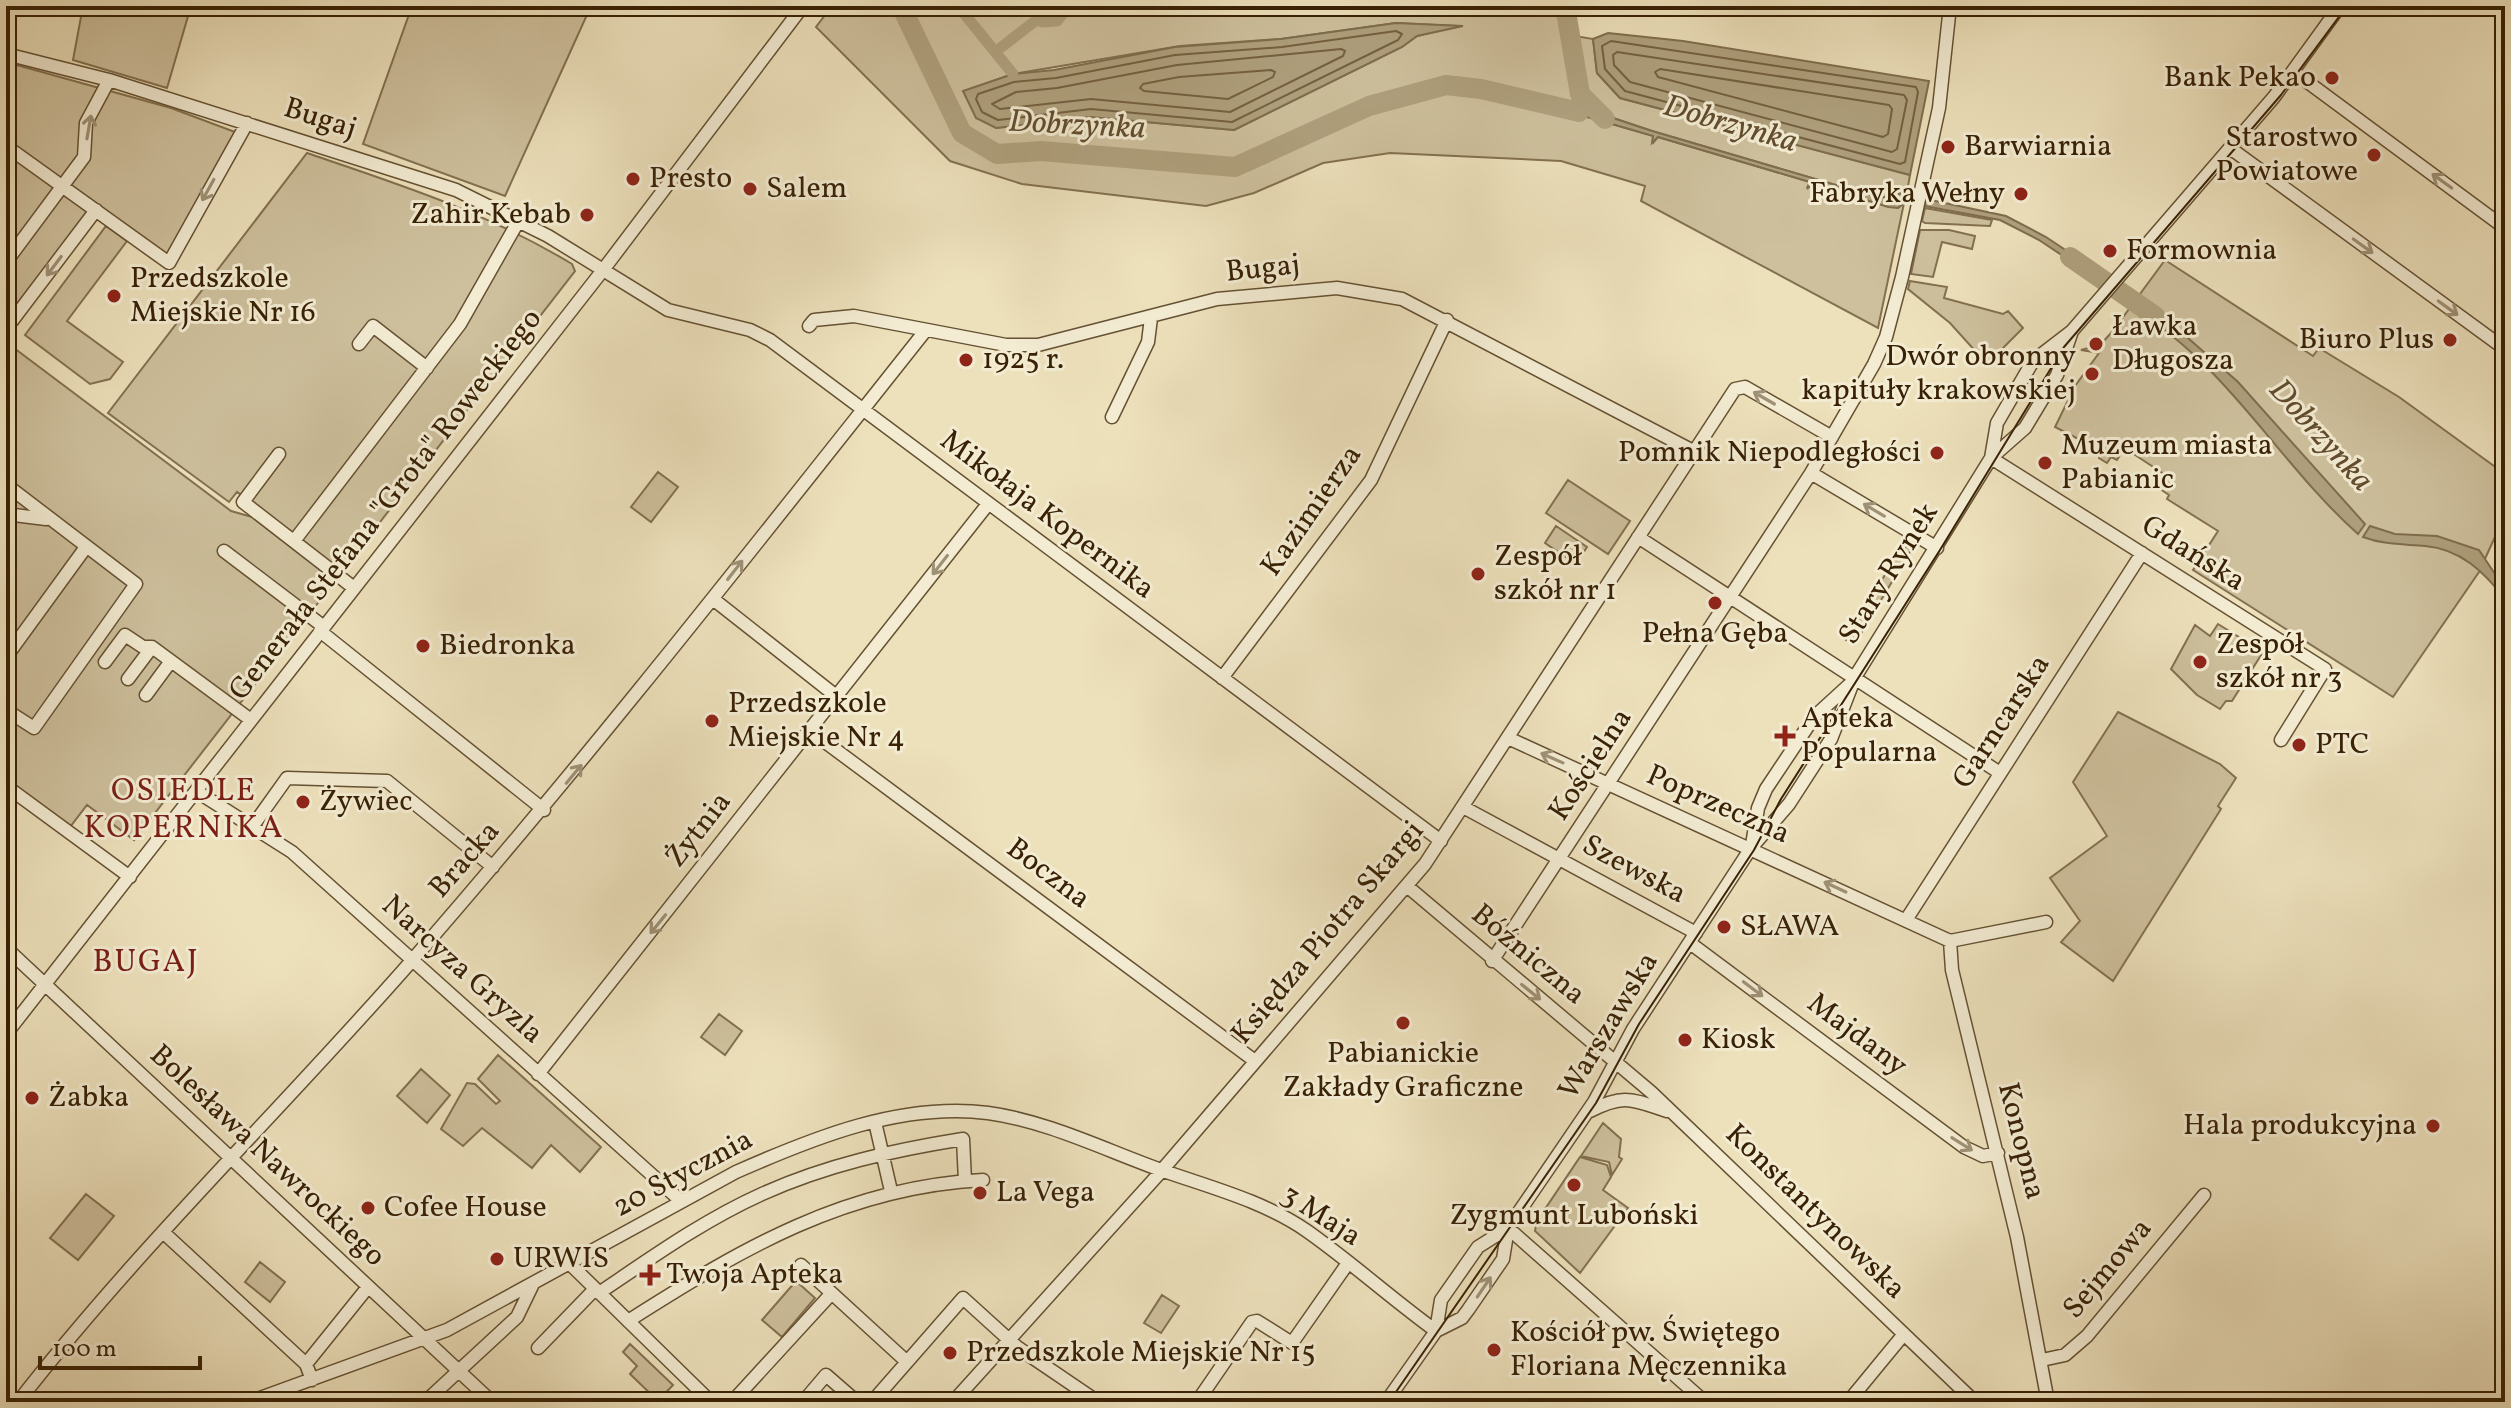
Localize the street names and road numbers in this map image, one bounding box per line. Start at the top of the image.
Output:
street label: Bugaj [278,88,362,150]
street label: Bugaj [1224,244,1302,294]
street label: Generała Stefana "Grota" Roweckiego [219,300,553,710]
street label: Mikołaja Kopernika [931,420,1163,610]
street label: Kazimierza [1251,437,1373,585]
street label: Stary Rynek [1829,495,1949,653]
street label: Gdańska [2133,505,2253,603]
street label: Garncarska [1943,647,2061,797]
street label: Kościelna [1539,701,1643,829]
street label: Poprzeczna [1640,755,1796,855]
street label: Żytnia [656,783,742,877]
street label: Bracka [420,812,510,908]
street label: Księdza Piotra Skargi [1222,812,1434,1054]
street label: Szewska [1574,825,1694,915]
street label: Boczna [997,828,1099,920]
street label: Narcyza Gryzla [372,886,552,1054]
street label: Bóźniczna [1462,895,1594,1015]
street label: Warszawska [1549,945,1669,1107]
street label: Majdany [1798,983,1916,1087]
street label: Bolesława Nawrockiego [140,1035,394,1277]
street label: Konopna [1986,1078,2056,1204]
street label: Konstantynowska [1715,1115,1915,1309]
street label: 20 Stycznia [606,1119,760,1229]
street label: 3 Maja [1273,1175,1369,1257]
street label: Sejmowa [2053,1210,2163,1328]

